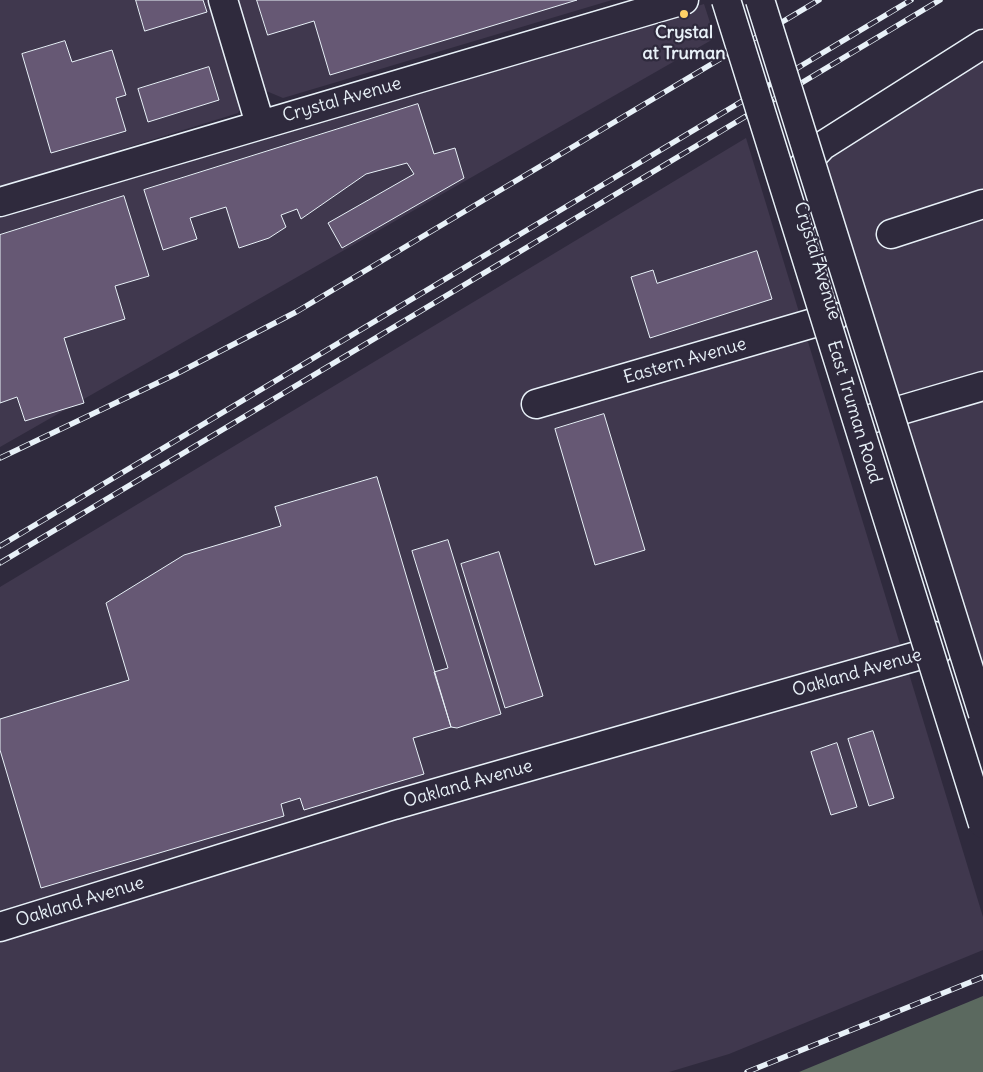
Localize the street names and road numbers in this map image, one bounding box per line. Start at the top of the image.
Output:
street label: Crystal Avenue [280,73,404,127]
street label: Crystal Avenue [789,199,845,323]
street label: Eastern Avenue [621,333,749,389]
street label: East Truman Road [822,338,886,486]
street label: Oakland Avenue [790,644,924,702]
street label: Oakland Avenue [401,755,535,813]
street label: Oakland Avenue [13,872,147,932]

